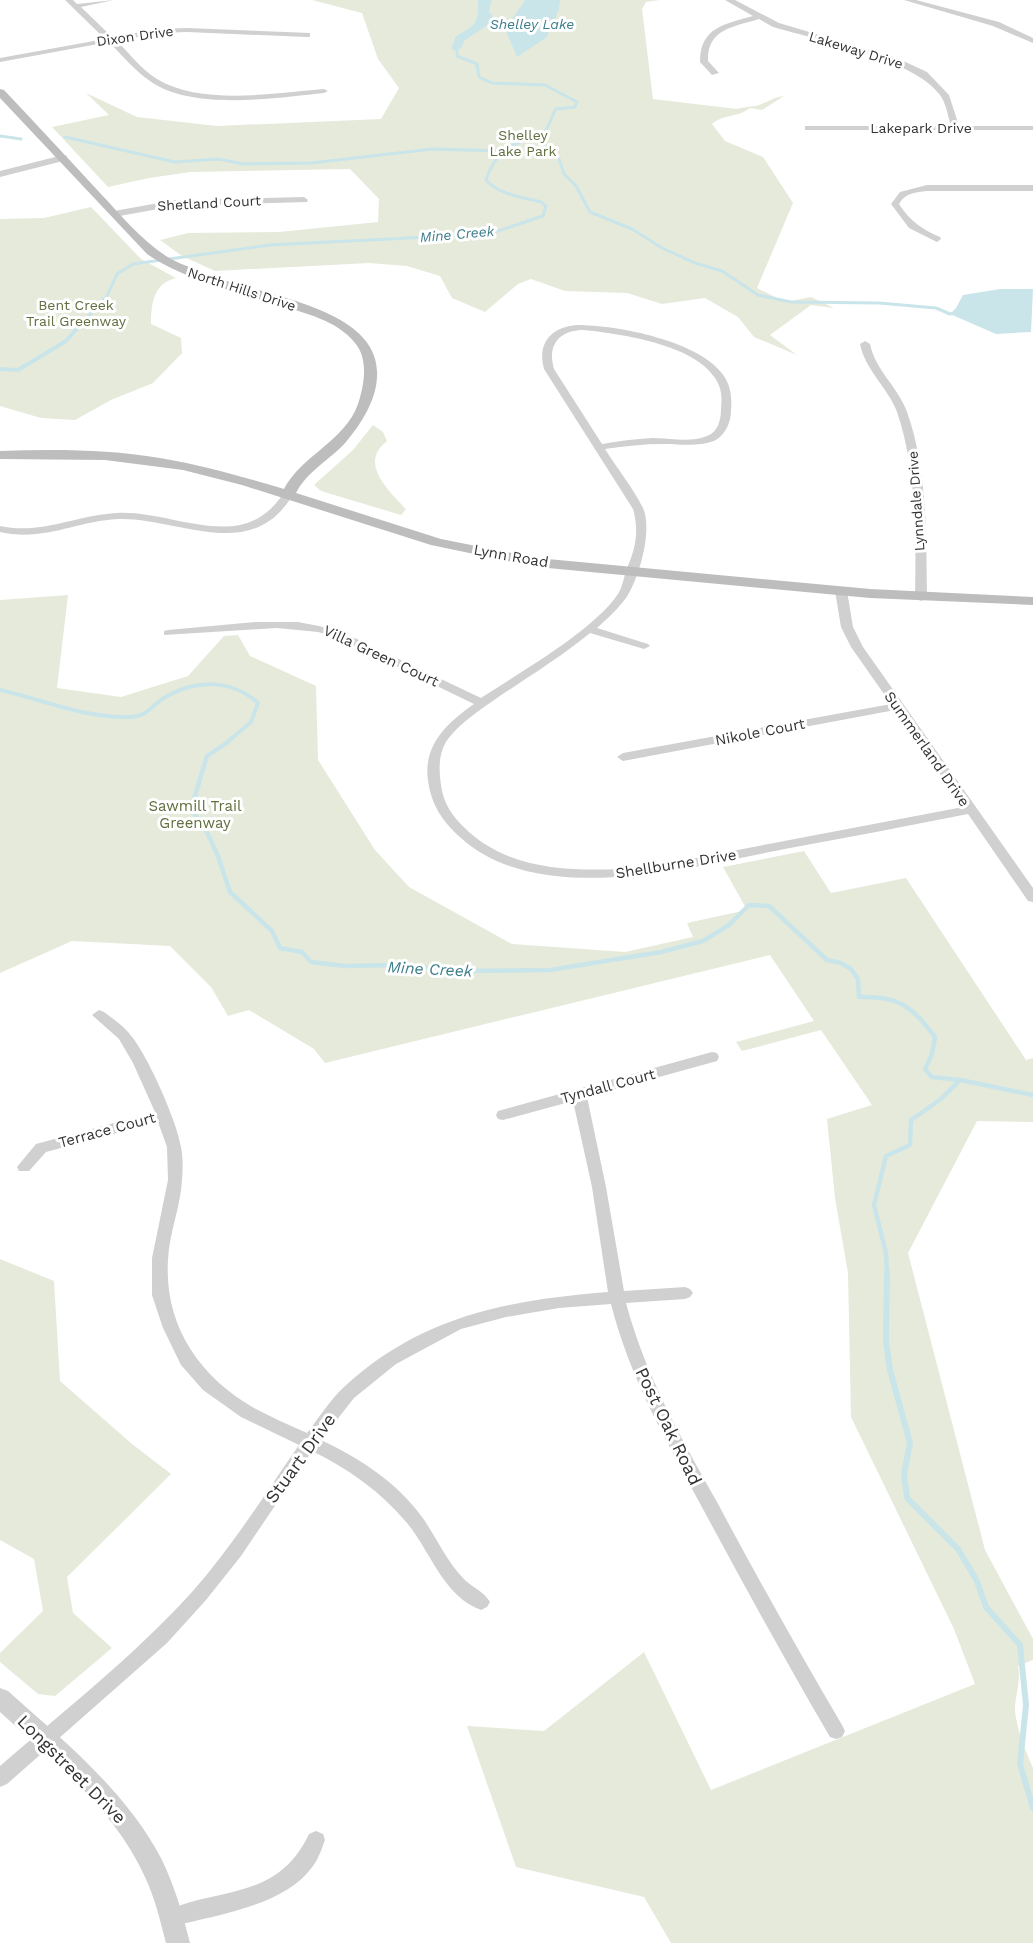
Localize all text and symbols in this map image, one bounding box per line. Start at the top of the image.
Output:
water label: Shelley Lake [490,16,574,32]
street label: Dixon Drive [95,23,175,49]
street label: Lakeway Drive [807,28,905,72]
street label: Lakepark Drive [870,120,972,136]
park label: Shelley Lake Park [490,127,557,159]
street label: Shetland Court [157,192,261,214]
water label: Mine Creek [419,223,495,245]
street label: North Hills Drive [186,264,298,314]
park label: Bent Creek Trail Greenway [26,297,127,329]
street label: Lynndale Drive [905,450,927,552]
street label: Lynn Road [472,541,550,571]
street label: Villa Green Court [321,621,442,691]
street label: Summerland Drive [881,688,973,810]
street label: Nikole Court [714,714,807,750]
park label: Sawmill Trail Greenway [149,797,242,832]
street label: Shellburne Drive [614,846,738,882]
water label: Mine Creek [387,957,474,981]
street label: Tyndall Court [559,1065,658,1107]
street label: Terrace Court [57,1108,158,1152]
street label: Post Oak Road [631,1364,707,1488]
street label: Stuart Drive [260,1409,340,1507]
street label: Longstreet Drive [13,1710,131,1828]

